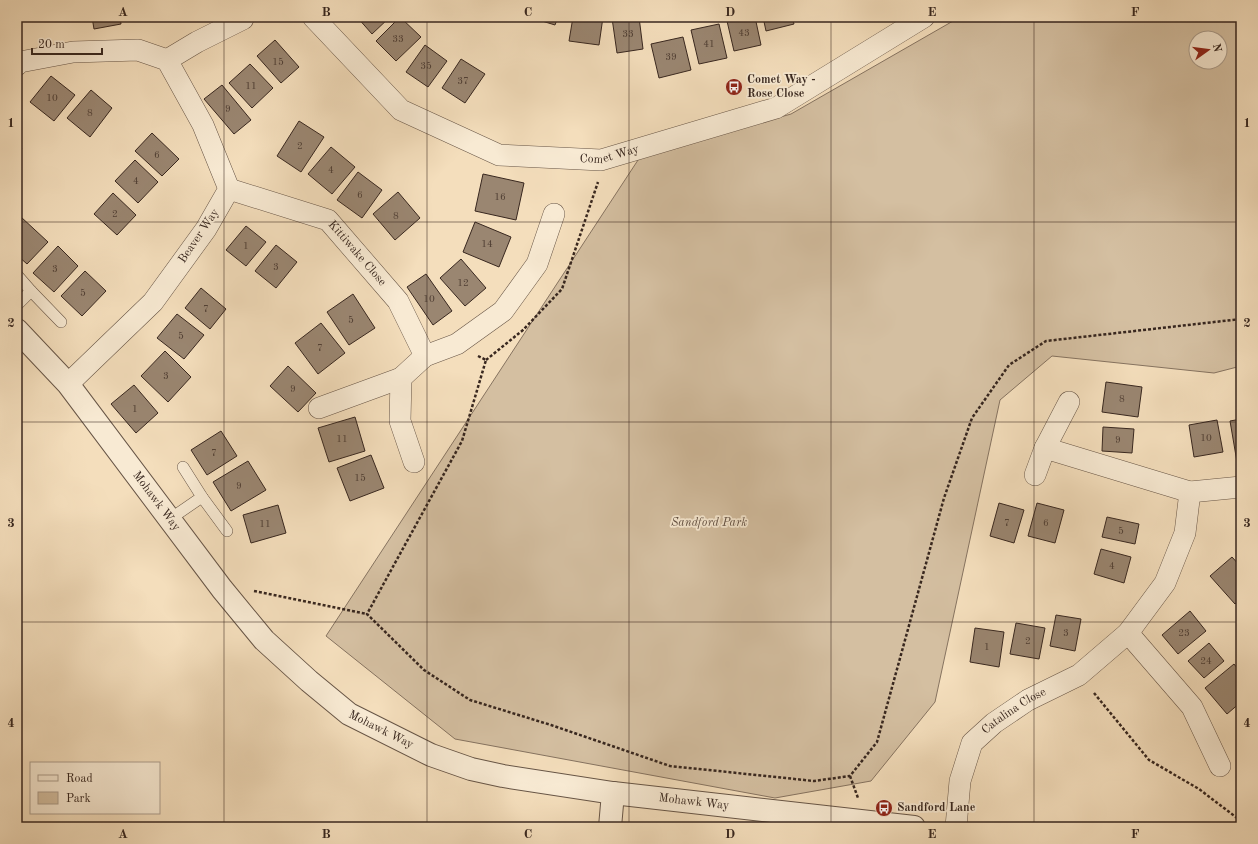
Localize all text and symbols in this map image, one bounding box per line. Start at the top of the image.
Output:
text: A [118,6,128,19]
text: B [321,6,331,19]
text: C [524,6,532,19]
text: D [725,6,735,19]
text: E [928,6,937,19]
text: F [1131,6,1140,19]
house number: 43 [738,28,750,38]
house number: 33 [622,29,634,39]
scale bar [32,30,102,56]
north arrow [1188,30,1228,70]
house number: 33 [392,34,404,44]
text: 20 m [38,39,65,51]
house number: 41 [703,39,715,49]
text: N [1210,43,1223,54]
house number: 39 [665,52,677,62]
house number: 15 [272,57,284,67]
house number: 35 [420,61,432,71]
place label: Comet Way - Rose Close [747,74,816,100]
house number: 37 [457,76,469,86]
bus stop icon: Comet Way - Rose Close [724,77,744,97]
house number: 11 [245,81,257,91]
house number: 10 [46,93,58,103]
house number: 9 [225,104,231,114]
house number: 8 [87,108,93,118]
text: 1 [7,117,15,130]
text: 1 [1243,117,1251,130]
house number: 2 [297,141,303,151]
street label: Comet Way [579,143,641,166]
house number: 6 [154,150,160,160]
house number: 4 [328,165,334,175]
house number: 4 [133,176,139,186]
house number: 6 [357,190,363,200]
house number: 16 [494,192,506,202]
street label: Beaver Way [176,206,222,265]
house number: 2 [112,209,118,219]
house number: 8 [393,211,399,221]
street label: Kittiwake Close [326,219,389,289]
house number: 14 [481,239,493,249]
house number: 1 [243,241,249,251]
house number: 3 [273,262,279,272]
house number: 3 [52,264,58,274]
house number: 12 [457,278,469,288]
house number: 5 [80,288,86,298]
house number: 10 [423,294,435,304]
house number: 7 [203,304,209,314]
house number: 5 [348,315,354,325]
text: 2 [7,317,15,330]
text: 2 [1243,317,1251,330]
house number: 5 [178,331,184,341]
house number: 7 [317,343,323,353]
house number: 3 [163,371,169,381]
house number: 9 [290,384,296,394]
house number: 8 [1119,394,1125,404]
house number: 1 [132,404,138,414]
house number: 10 [1200,433,1212,443]
house number: 11 [336,434,348,444]
house number: 9 [1115,435,1121,445]
house number: 7 [211,448,217,458]
street label: Mohawk Way [130,469,183,534]
house number: 15 [354,473,366,483]
house number: 9 [236,481,242,491]
text: 3 [7,517,15,530]
park label: Sandford Park [671,517,747,529]
text: 3 [1243,517,1251,530]
house number: 7 [1004,518,1010,528]
house number: 6 [1043,518,1049,528]
house number: 11 [259,519,271,529]
house number: 5 [1118,526,1124,536]
house number: 4 [1109,561,1115,571]
house number: 3 [1063,628,1069,638]
house number: 23 [1178,628,1190,638]
house number: 2 [1025,636,1031,646]
house number: 1 [984,642,990,652]
house number: 24 [1200,656,1212,666]
street label: Catalina Close [980,686,1048,737]
street label: Mohawk Way [346,709,416,751]
text: 4 [7,717,15,730]
text: 4 [1243,717,1251,730]
legend [30,762,160,814]
text: Road [66,773,93,785]
street label: Mohawk Way [658,792,731,812]
text: Park [66,793,91,805]
bus stop icon: Sandford Lane [874,798,894,818]
place label: Sandford Lane [897,802,976,814]
text: A [118,828,128,841]
text: B [321,828,331,841]
text: C [524,828,532,841]
text: D [725,828,735,841]
text: E [928,828,937,841]
text: F [1131,828,1140,841]

